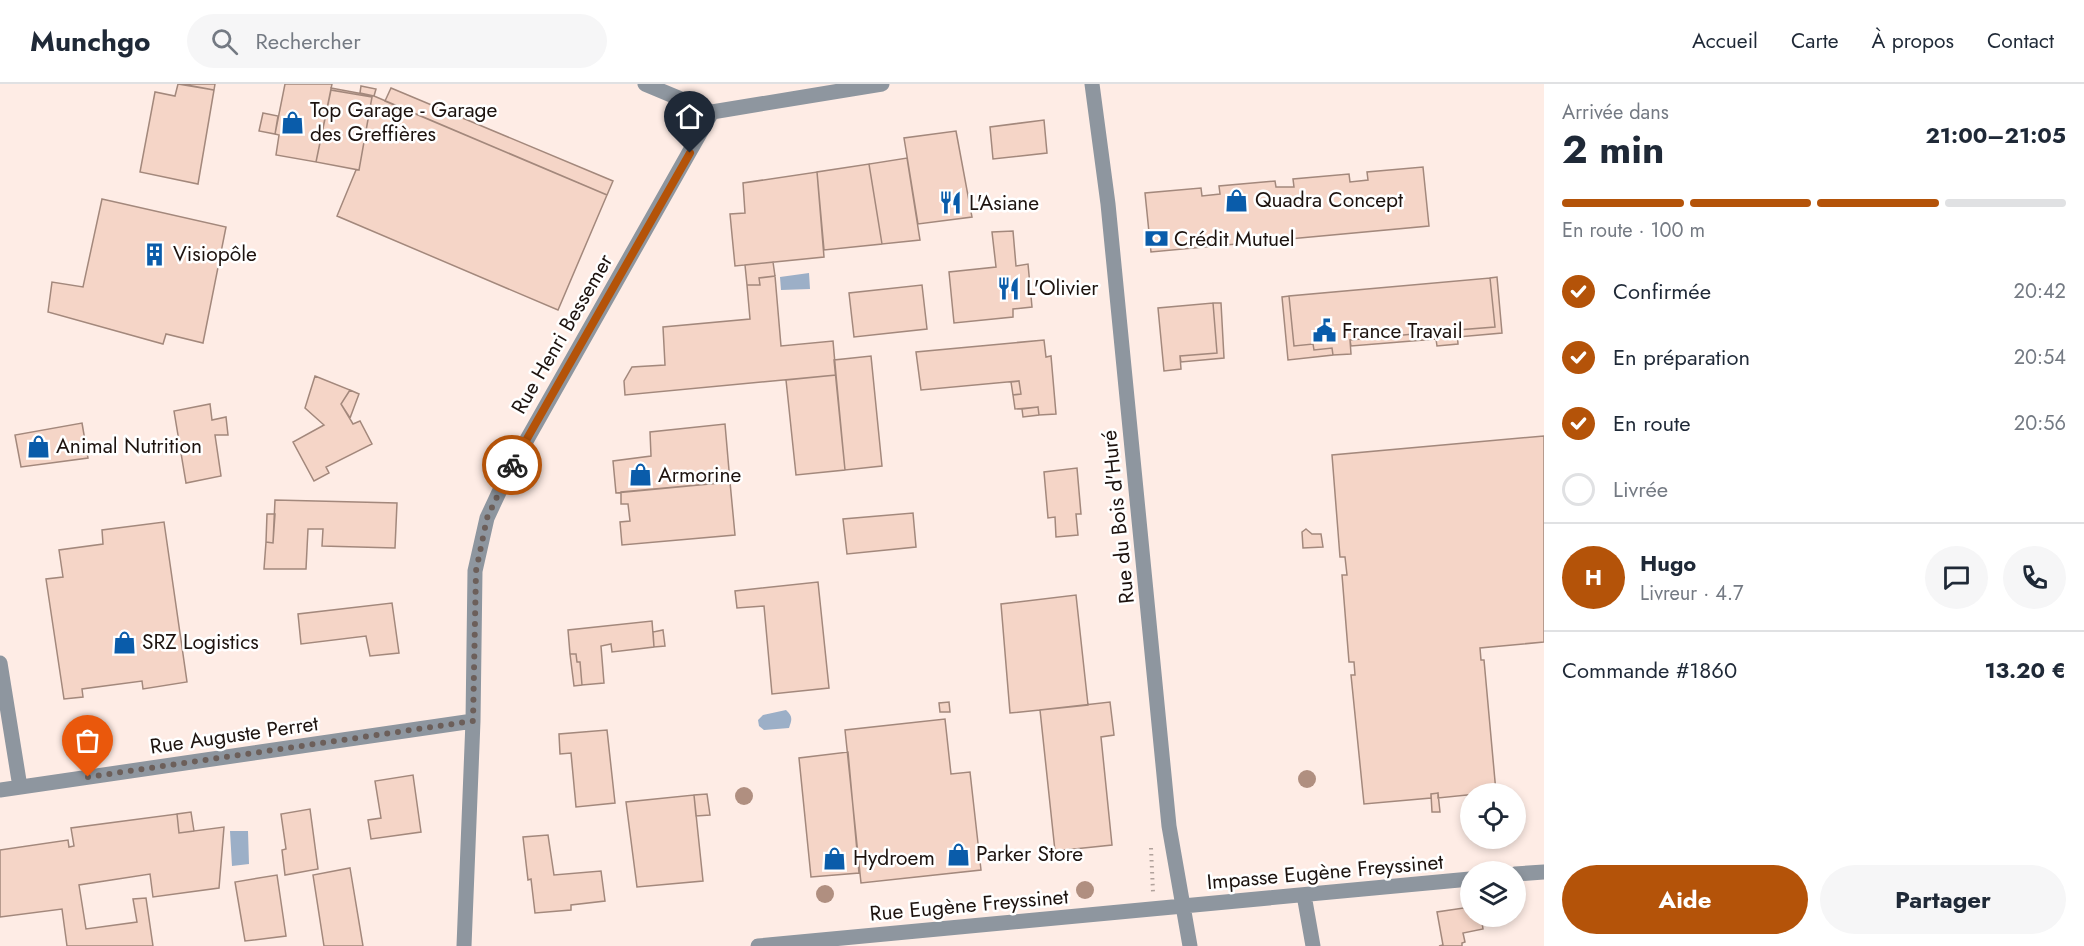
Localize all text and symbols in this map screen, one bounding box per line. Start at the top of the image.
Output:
search box [187,14,607,68]
text: Munchgo [30,21,151,62]
icon: search [208,25,241,58]
text: Rechercher [256,25,361,57]
text: Accueil [1692,26,1758,56]
text: Carte [1791,26,1839,56]
text: À propos [1872,26,1954,56]
text: Contact [1987,26,2054,56]
pin [664,91,715,153]
place label: Top Garage - Garage des Greffières [310,95,498,149]
text: Arrivée dans [1562,98,1669,127]
icon: home [673,100,706,133]
shop icon: Top Garage - Garage des Greffières [279,109,305,135]
text: 21:00–21:05 [1925,119,2066,151]
text: 2 min [1562,121,1664,178]
place label: Quadra Concept [1255,185,1403,215]
shop icon: Quadra Concept [1224,187,1250,213]
place label: L'Asiane [969,188,1039,218]
restaurant icon: L'Asiane [938,190,964,216]
text: En route · 100 m [1562,216,1705,245]
place label: Crédit Mutuel [1174,224,1295,254]
bank icon: Crédit Mutuel [1143,226,1169,252]
place label: Visiopôle [173,239,257,269]
building icon: Visiopôle [142,241,168,267]
street label: Rue Henri Bessemer [504,248,620,420]
place label: L'Olivier [1026,273,1099,303]
restaurant icon: L'Olivier [995,275,1021,301]
icon: check [1562,275,1595,308]
text: Confirmée [1613,275,1711,307]
text: 20:42 [2014,277,2066,306]
place label: France Travail [1342,316,1462,346]
public building icon: France Travail [1311,318,1337,344]
icon: check [1562,341,1595,374]
text: En préparation [1613,341,1750,373]
text: 20:54 [2014,343,2066,372]
icon: check [1562,407,1595,440]
text: En route [1613,407,1691,439]
text: 20:56 [2014,409,2066,438]
street label: Rue du Bois d'Huré [1094,429,1142,605]
place label: Animal Nutrition [56,431,202,461]
shop icon: Animal Nutrition [25,433,51,459]
courier [482,435,542,495]
icon: bike [496,449,529,482]
place label: Armorine [658,460,742,490]
shop icon: Armorine [627,462,653,488]
text: Livrée [1613,473,1668,505]
button: chat [1925,546,1988,609]
button: phone [2003,546,2066,609]
text: Hugo [1640,547,1696,579]
text: H [1585,561,1602,593]
text: Livreur · 4.7 [1640,579,1743,608]
place label: SRZ Logistics [142,627,259,657]
shop icon: SRZ Logistics [111,629,137,655]
text: Commande #1860 [1562,654,1737,686]
text: 13.20 € [1984,654,2066,686]
street label: Rue Auguste Perret [148,708,320,762]
pin [62,715,113,777]
icon: bag [71,724,104,757]
map controls [1460,783,1526,927]
button: locate [1460,783,1526,849]
place label: Parker Store [976,839,1083,869]
shop icon: Parker Store [945,841,971,867]
place label: Hydroem [853,843,935,873]
shop icon: Hydroem [822,845,848,871]
street label: Impasse Eugène Freyssinet [1206,847,1444,897]
button: layers [1460,861,1526,927]
button: Aide [1562,865,1808,934]
button: Partager [1820,865,2066,934]
street label: Rue Eugène Freyssinet [868,881,1070,929]

